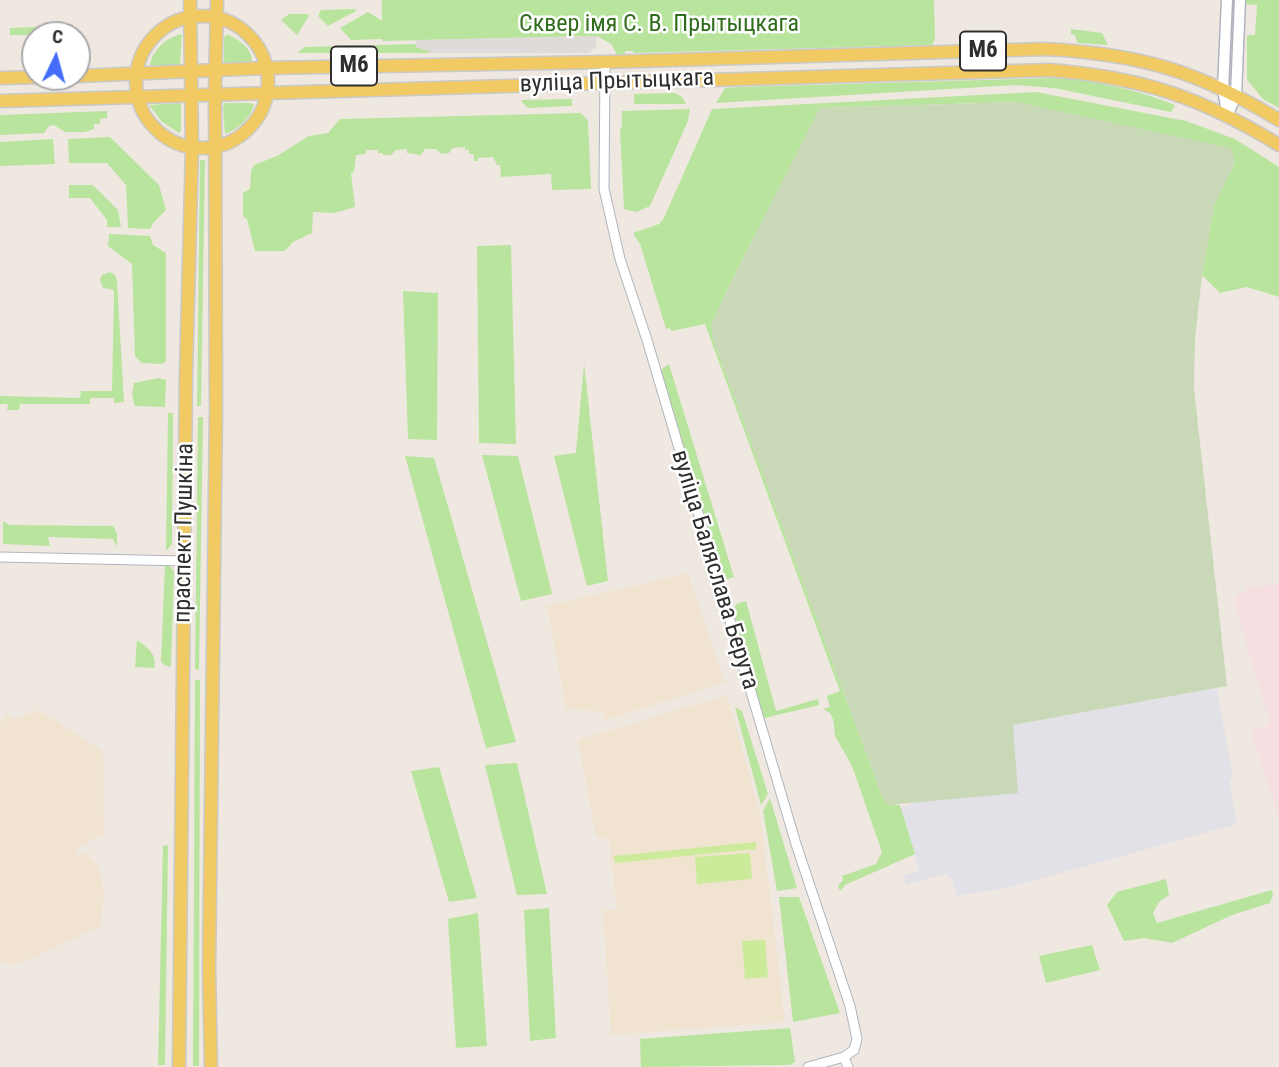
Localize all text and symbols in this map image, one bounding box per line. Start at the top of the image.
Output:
park label: Сквер імя С. В. Прытыцкага [519,11,799,39]
north arrow [21,21,91,91]
text: С [51,25,64,49]
road number: М6 [960,32,1006,70]
road number: М6 [331,46,377,86]
street label: вуліца Прытыцкага [519,64,715,100]
street label: праспект Пушкіна [169,443,201,623]
street label: вуліца Баляслава Берута [664,447,764,693]

